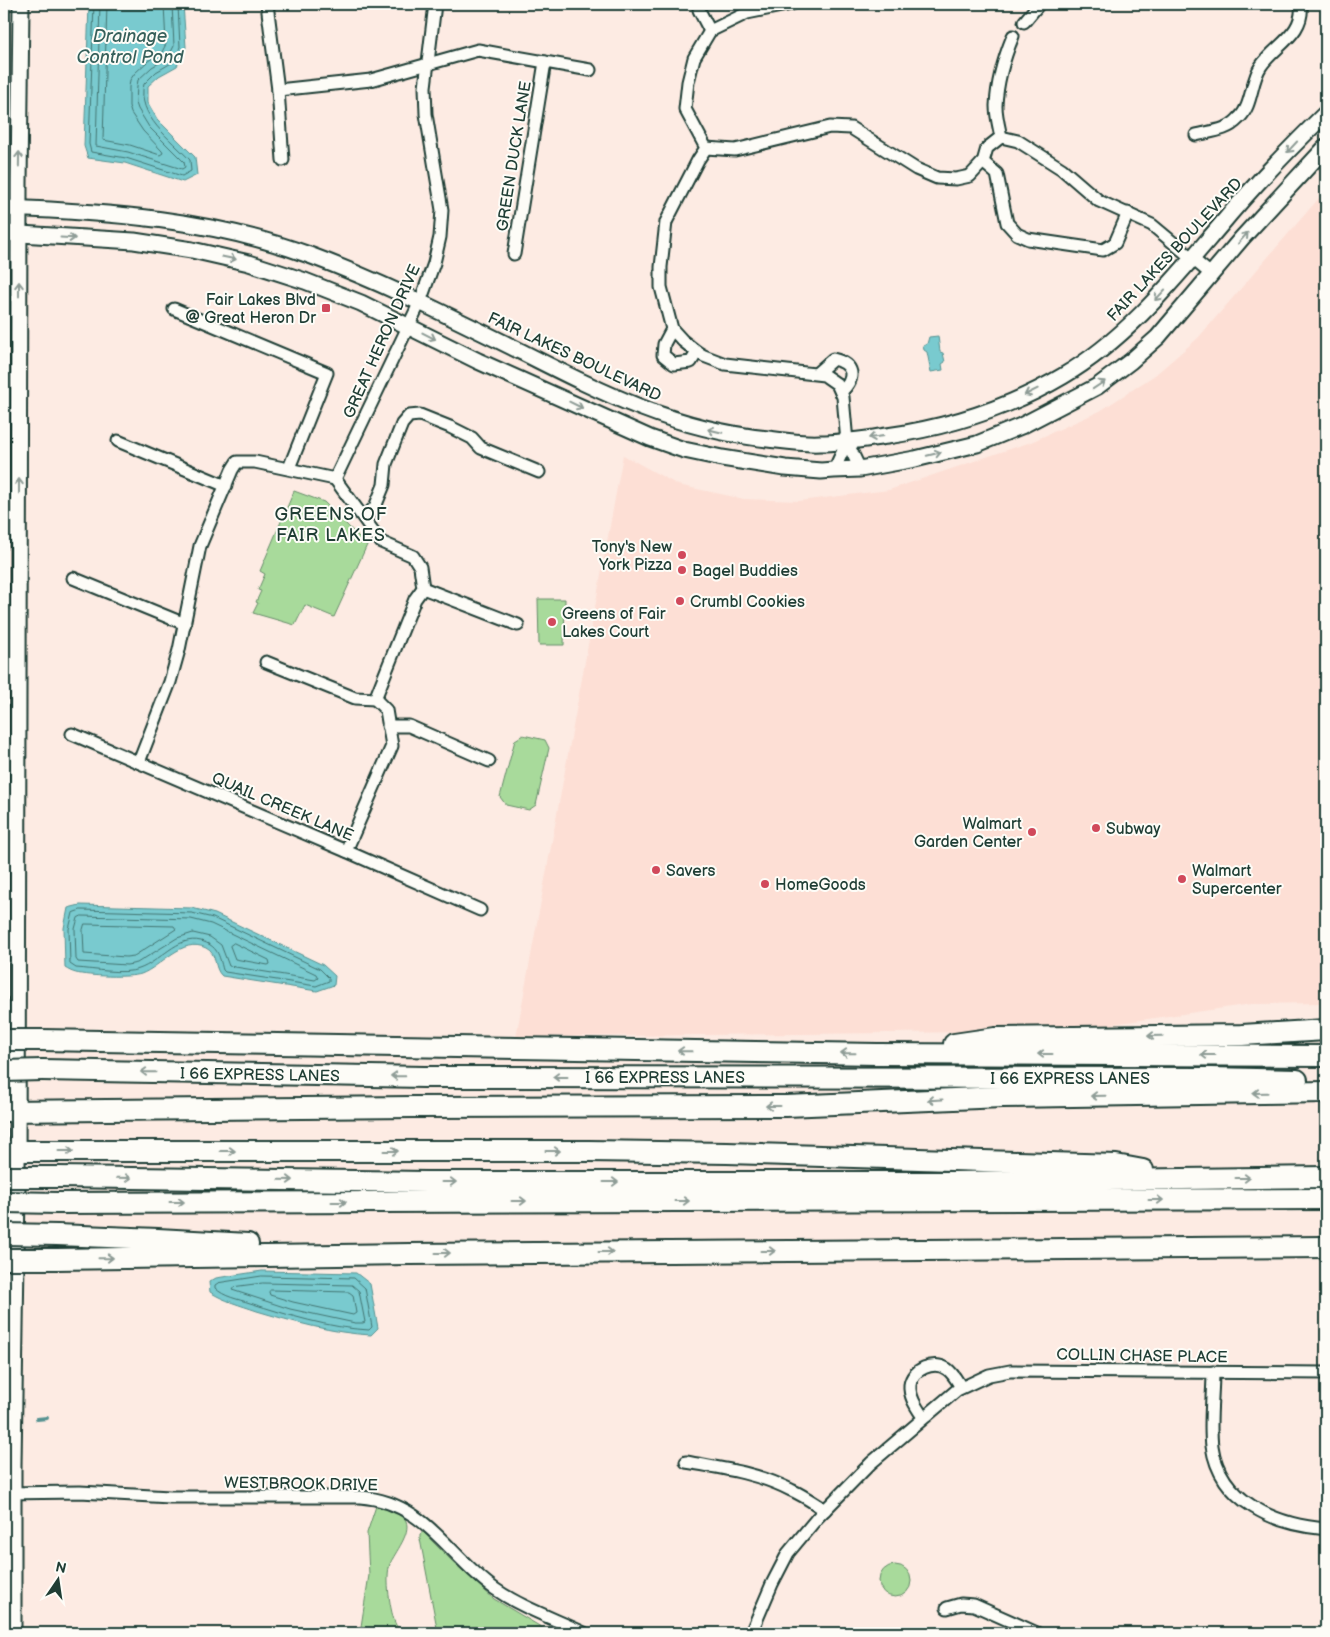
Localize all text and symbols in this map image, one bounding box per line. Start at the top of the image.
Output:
water label: Drainage Control Pond [77,26,184,68]
street label: GREEN DUCK LANE [493,80,536,233]
one-way arrow [1286,141,1298,154]
one-way arrow [14,152,24,168]
street label: FAIR LAKES BOULEVARD [1104,174,1247,326]
one-way arrow [1237,231,1249,244]
one-way arrow [60,233,76,242]
one-way arrow [221,254,237,263]
street label: GREAT HERON DRIVE [340,262,425,422]
one-way arrow [14,281,24,297]
one-way arrow [1154,289,1166,301]
place label: Fair Lakes Blvd @ Great Heron Dr [185,291,316,328]
marker: Fair Lakes Blvd @ Great Heron Dr [320,302,332,314]
street label: FAIR LAKES BOULEVARD [485,309,664,406]
one-way arrow [421,332,436,341]
one-way arrow [1091,380,1105,390]
one-way arrow [1024,388,1039,397]
one-way arrow [568,401,583,410]
one-way arrow [707,426,723,435]
one-way arrow [868,433,884,443]
one-way arrow [925,449,941,458]
one-way arrow [14,478,24,494]
district label: GREENS OF FAIR LAKES [275,504,387,546]
place label: Tony's New York Pizza [592,538,672,575]
marker: Tony's New York Pizza [676,549,688,561]
place label: Bagel Buddies [692,562,798,581]
marker: Bagel Buddies [676,564,688,576]
place label: Crumbl Cookies [690,593,805,612]
marker: Crumbl Cookies [674,595,686,607]
place label: Greens of Fair Lakes Court [562,605,666,642]
marker: Greens of Fair Lakes Court [546,616,558,628]
street label: QUAIL CREEK LANE [209,769,356,846]
place label: Walmart Garden Center [914,815,1022,852]
place label: Subway [1106,820,1161,839]
marker: Subway [1090,822,1102,834]
marker: Walmart Garden Center [1026,826,1038,838]
place label: Savers [666,862,716,881]
place label: Walmart Supercenter [1192,862,1282,899]
marker: Savers [650,864,662,876]
marker: Walmart Supercenter [1176,873,1188,885]
place label: HomeGoods [775,876,866,895]
marker: HomeGoods [759,878,771,890]
one-way arrow [1147,1031,1164,1041]
one-way arrow [677,1046,693,1055]
one-way arrow [840,1048,856,1058]
one-way arrow [1037,1049,1054,1059]
one-way arrow [1200,1050,1216,1060]
street label: I 66 EXPRESS LANES [180,1065,340,1086]
one-way arrow [140,1067,156,1077]
street label: I 66 EXPRESS LANES [585,1069,745,1088]
street label: I 66 EXPRESS LANES [990,1070,1150,1089]
one-way arrow [390,1071,406,1081]
one-way arrow [552,1072,568,1082]
one-way arrow [1252,1088,1268,1098]
one-way arrow [1090,1091,1106,1100]
one-way arrow [927,1096,943,1105]
one-way arrow [765,1101,781,1111]
one-way arrow [57,1146,73,1156]
one-way arrow [220,1146,236,1156]
one-way arrow [382,1146,398,1156]
one-way arrow [544,1146,561,1156]
one-way arrow [116,1173,132,1183]
one-way arrow [1235,1173,1251,1183]
one-way arrow [278,1175,294,1185]
one-way arrow [440,1177,457,1187]
one-way arrow [603,1177,619,1187]
one-way arrow [1148,1195,1164,1205]
one-way arrow [673,1196,689,1206]
one-way arrow [168,1197,184,1207]
one-way arrow [330,1197,347,1207]
one-way arrow [511,1197,527,1206]
one-way arrow [760,1246,776,1256]
one-way arrow [597,1247,613,1257]
one-way arrow [434,1248,451,1258]
one-way arrow [98,1253,114,1263]
street label: COLLIN CHASE PLACE [1056,1346,1228,1367]
street label: WESTBROOK DRIVE [224,1474,378,1495]
north arrow [32,1554,82,1604]
text: N [54,1558,68,1577]

